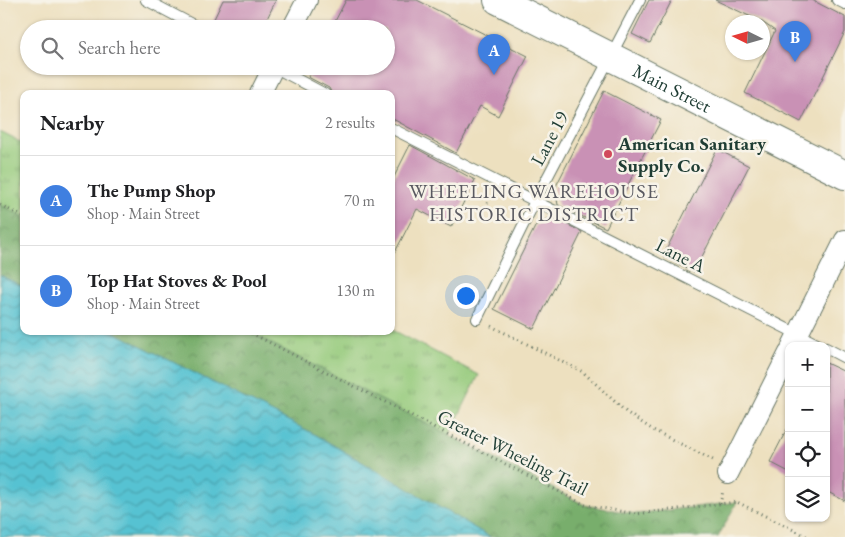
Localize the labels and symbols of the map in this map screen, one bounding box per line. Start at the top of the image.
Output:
north arrow [725,15,770,60]
pin: B [779,21,811,62]
pin: A [478,34,510,75]
street label: Main Street [628,58,715,118]
street label: Lane 19 [525,107,574,170]
place label: American Sanitary Supply Co. [617,131,767,178]
marker: American Sanitary Supply Co. [602,148,614,160]
district label: WHEELING WAREHOUSE HISTORIC DISTRICT [409,178,659,227]
street label: Lane A [651,232,711,279]
your location [453,283,479,309]
street label: Greater Wheeling Trail [433,404,593,501]

